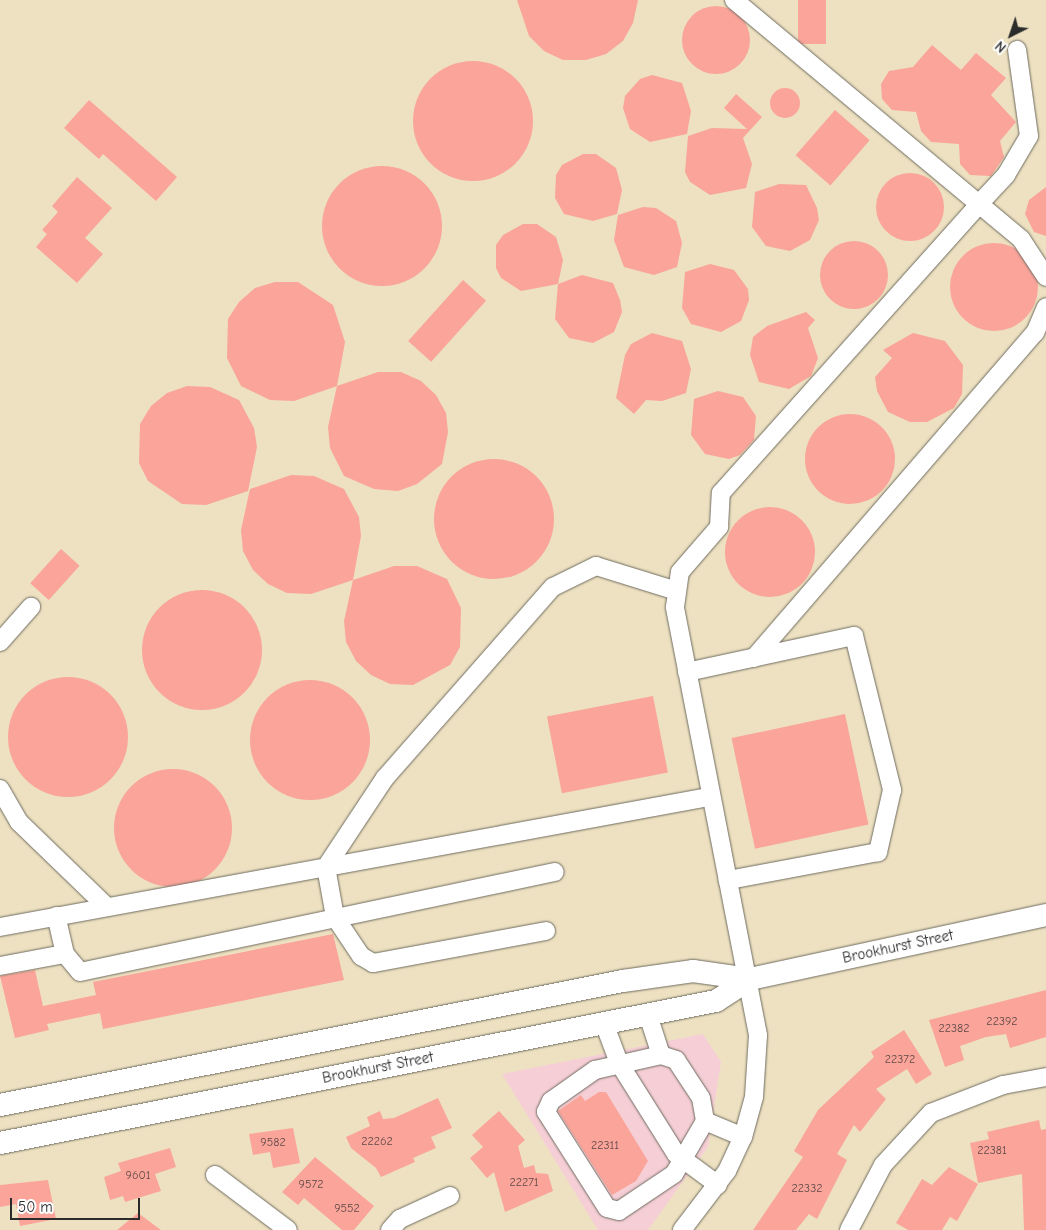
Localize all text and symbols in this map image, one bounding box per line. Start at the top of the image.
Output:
north arrow [986,10,1036,60]
text: N [992,37,1010,56]
street label: Brookhurst Street [841,926,955,968]
house number: 22392 [986,1015,1018,1029]
house number: 22382 [938,1022,970,1036]
street label: Brookhurst Street [321,1048,435,1088]
house number: 22372 [885,1053,915,1067]
house number: 22262 [361,1135,393,1149]
house number: 9582 [260,1136,286,1150]
house number: 22311 [591,1139,619,1153]
house number: 22381 [977,1144,1007,1158]
house number: 9601 [126,1169,150,1183]
house number: 22271 [509,1176,539,1190]
house number: 9572 [299,1178,323,1192]
house number: 22332 [792,1182,822,1196]
scale bar [12,1188,142,1220]
text: 50 m [18,1198,53,1216]
house number: 9552 [334,1202,360,1216]

